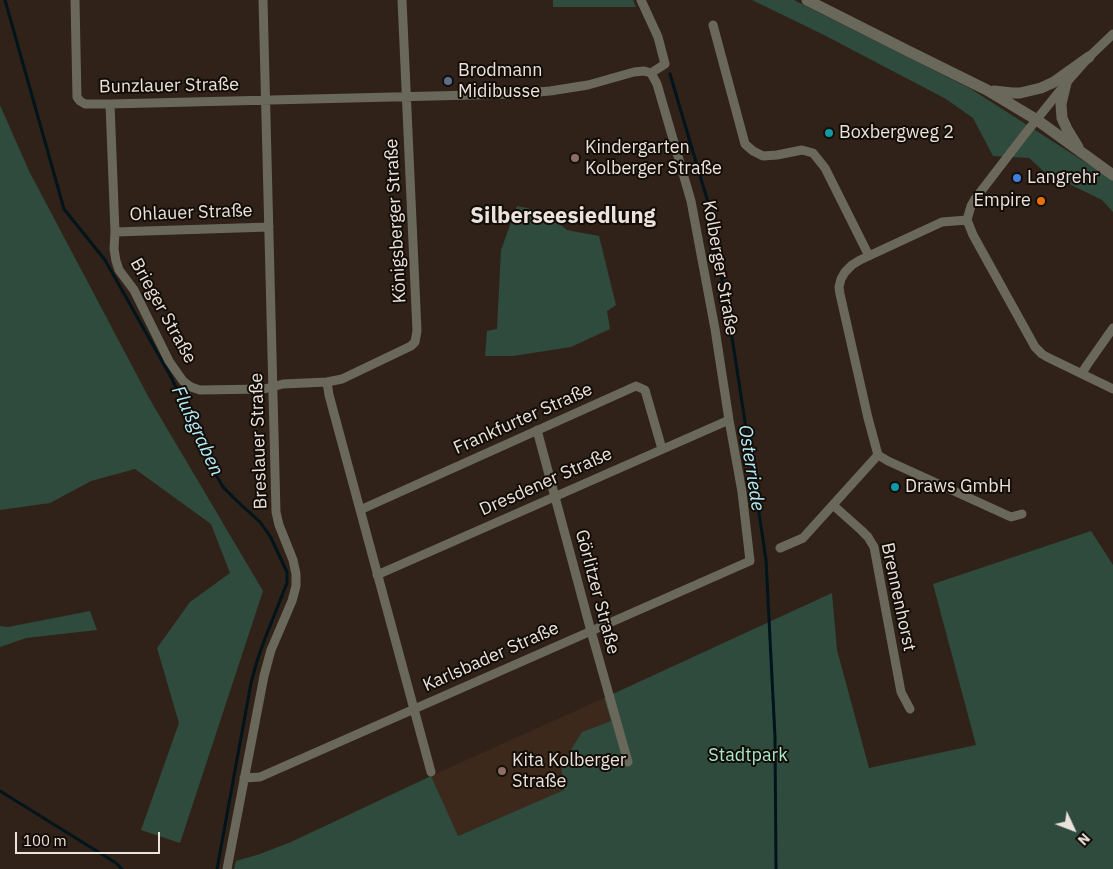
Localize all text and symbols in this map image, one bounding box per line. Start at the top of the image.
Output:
place label: Brodmann Midibusse [458,60,543,102]
street label: Bunzlauer Straße [99,74,239,98]
marker: Brodmann Midibusse [442,75,454,87]
place label: Boxbergweg 2 [839,122,954,144]
marker: Boxbergweg 2 [823,127,835,139]
place label: Kindergarten Kolberger Straße [585,137,722,180]
street label: Königsberger Straße [381,138,411,304]
marker: Kindergarten Kolberger Straße [569,152,581,164]
place label: Langrehr [1027,167,1099,189]
marker: Langrehr [1011,172,1023,184]
place label: Empire [973,190,1031,212]
marker: Empire [1035,195,1047,207]
street label: Kolberger Straße [697,199,743,337]
street label: Ohlauer Straße [129,200,253,226]
district label: Silberseesiedlung [470,204,656,230]
street label: Brieger Straße [125,255,201,367]
street label: Breslauer Straße [246,372,272,510]
street label: Frankfurter Straße [450,379,596,459]
water label: Flußgraben [166,382,228,480]
water label: Osterriede [733,423,769,513]
street label: Dresdener Straße [476,443,616,521]
place label: Draws GmbH [905,476,1011,498]
marker: Draws GmbH [889,481,901,493]
street label: Görlitzer Straße [570,527,624,657]
street label: Brennenhorst [876,541,920,653]
street label: Karlsbader Straße [420,617,562,697]
park label: Stadtpark [708,745,788,767]
place label: Kita Kolberger Straße [512,750,626,792]
marker: Kita Kolberger Straße [496,765,508,777]
north arrow [1048,804,1098,854]
scale bar [18,822,162,854]
text: N [1074,829,1094,849]
text: 100 m [23,831,67,850]

